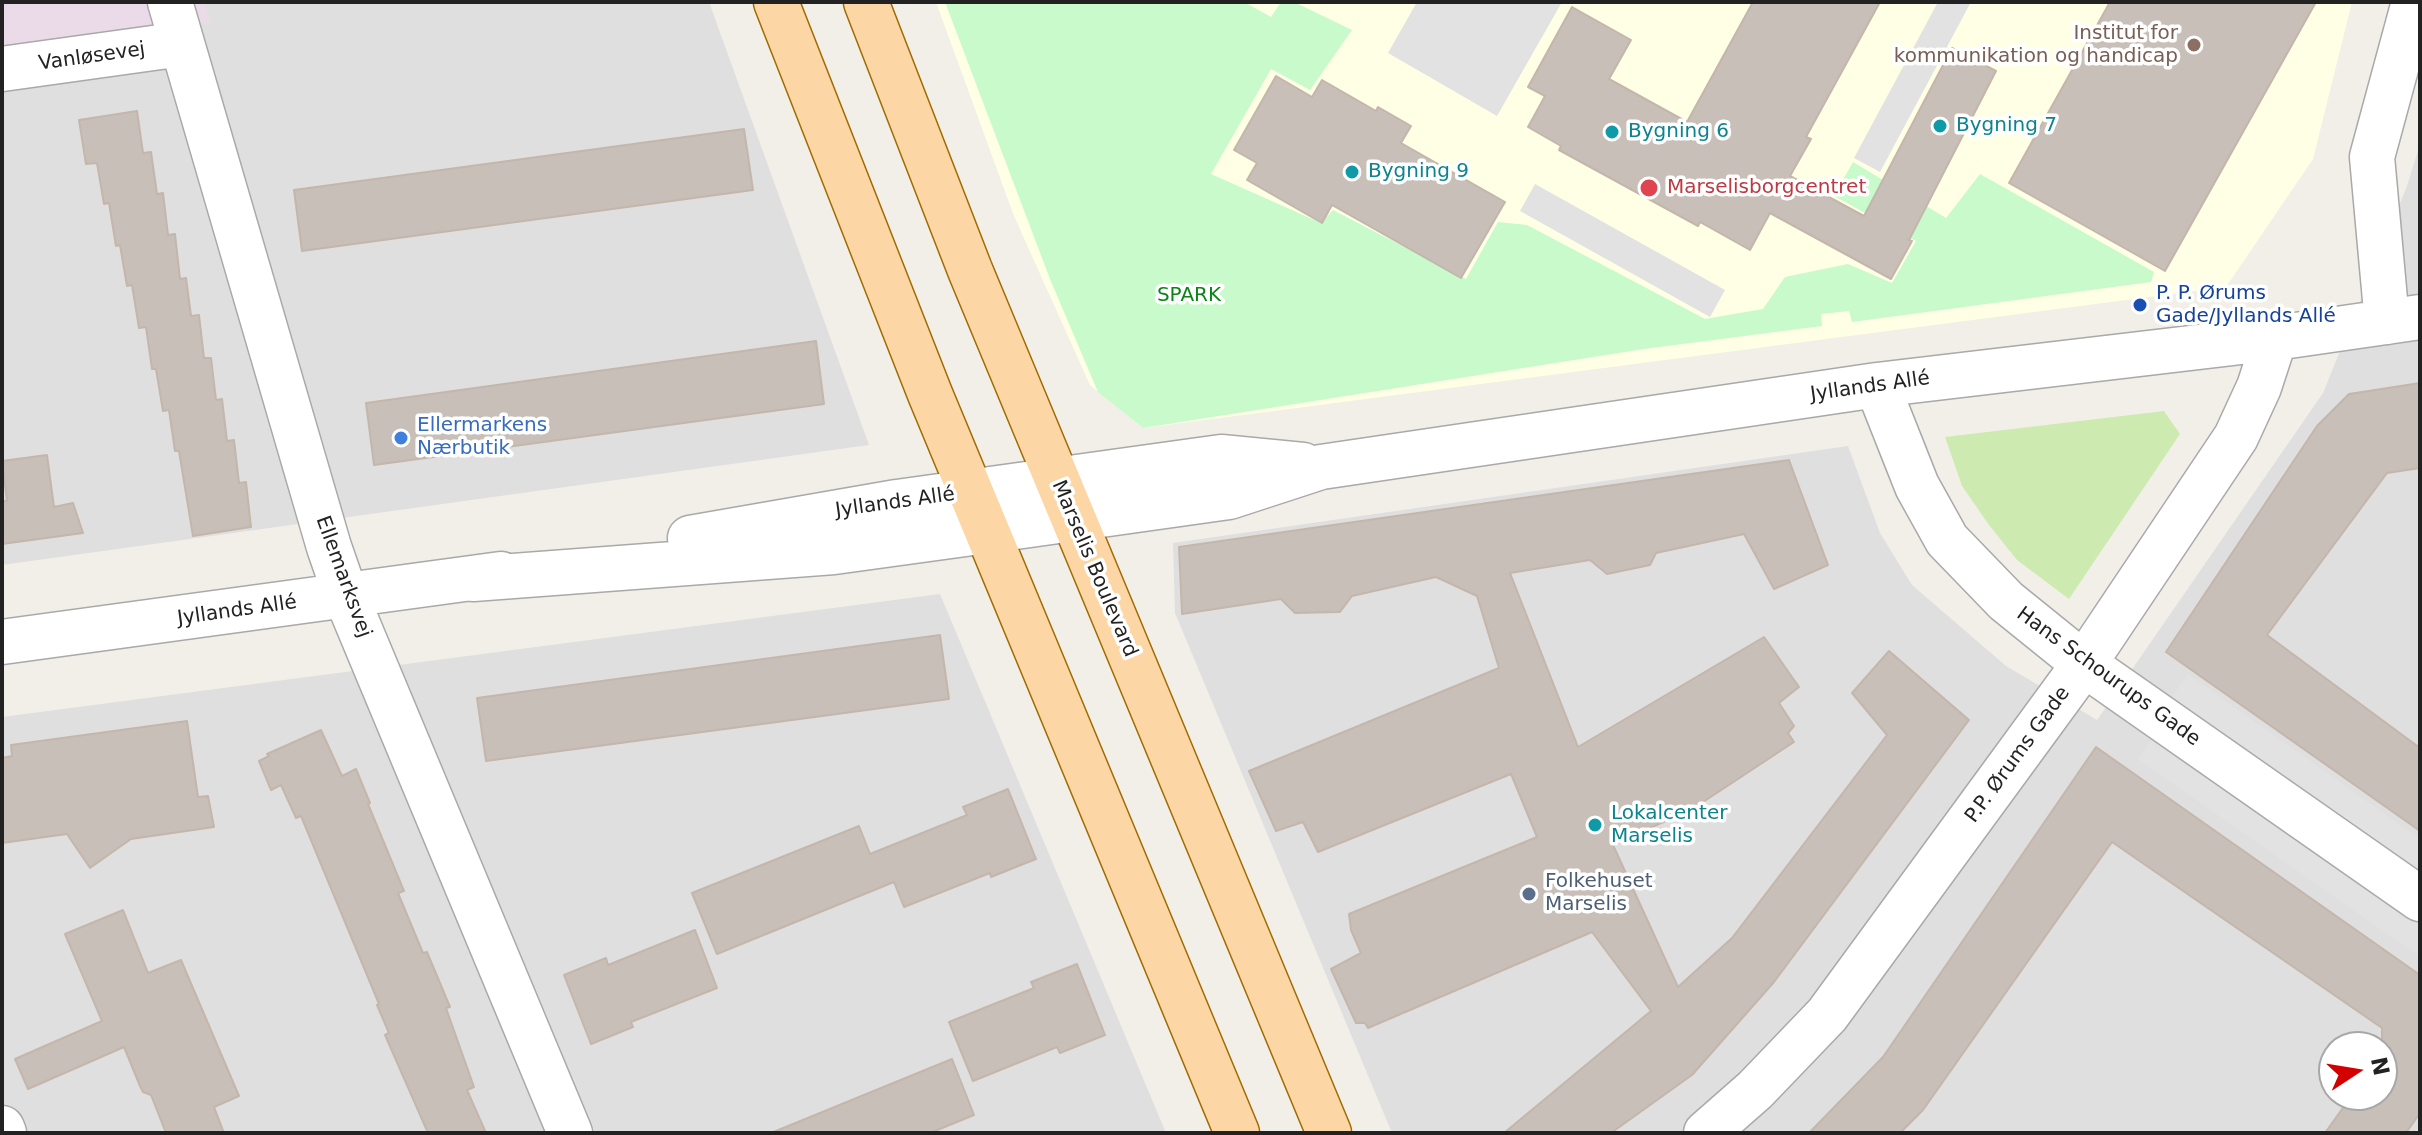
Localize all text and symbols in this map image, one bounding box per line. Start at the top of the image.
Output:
place label: Institut for kommunikation og handicap [1894,22,2178,69]
marker: Institut for kommunikation og handicap [2185,36,2203,54]
street label: Vanløsevej [37,38,147,76]
place label: Bygning 7 [1956,114,2057,138]
marker: Bygning 7 [1931,117,1949,135]
place label: Bygning 6 [1628,120,1729,144]
marker: Bygning 6 [1603,123,1621,141]
place label: Bygning 9 [1368,160,1469,184]
marker: Bygning 9 [1343,163,1361,181]
place label: Marselisborgcentret [1667,176,1866,200]
marker: Marselisborgcentret [1638,177,1660,199]
place label: P. P. Ørums Gade/Jyllands Allé [2156,282,2336,329]
park label: SPARK [1157,284,1221,308]
marker: P. P. Ørums Gade/Jyllands Allé [2131,296,2149,314]
street label: Jyllands Allé [1809,367,1931,407]
place label: Ellermarkens Nærbutik [417,414,547,461]
marker: Ellermarkens Nærbutik [392,429,410,447]
street label: Marselis Boulevard [1046,477,1142,661]
street label: Jyllands Allé [834,483,956,523]
street label: Ellemarksvej [310,513,376,641]
street label: Jyllands Allé [176,591,298,631]
street label: Hans Schourups Gade [2011,602,2205,752]
street label: P.P. Ørums Gade [1960,682,2076,828]
place label: Lokalcenter Marselis [1611,802,1727,849]
marker: Lokalcenter Marselis [1586,816,1604,834]
place label: Folkehuset Marselis [1545,870,1653,917]
marker: Folkehuset Marselis [1520,885,1538,903]
north arrow [2318,1031,2398,1111]
text: N [2366,1055,2394,1078]

